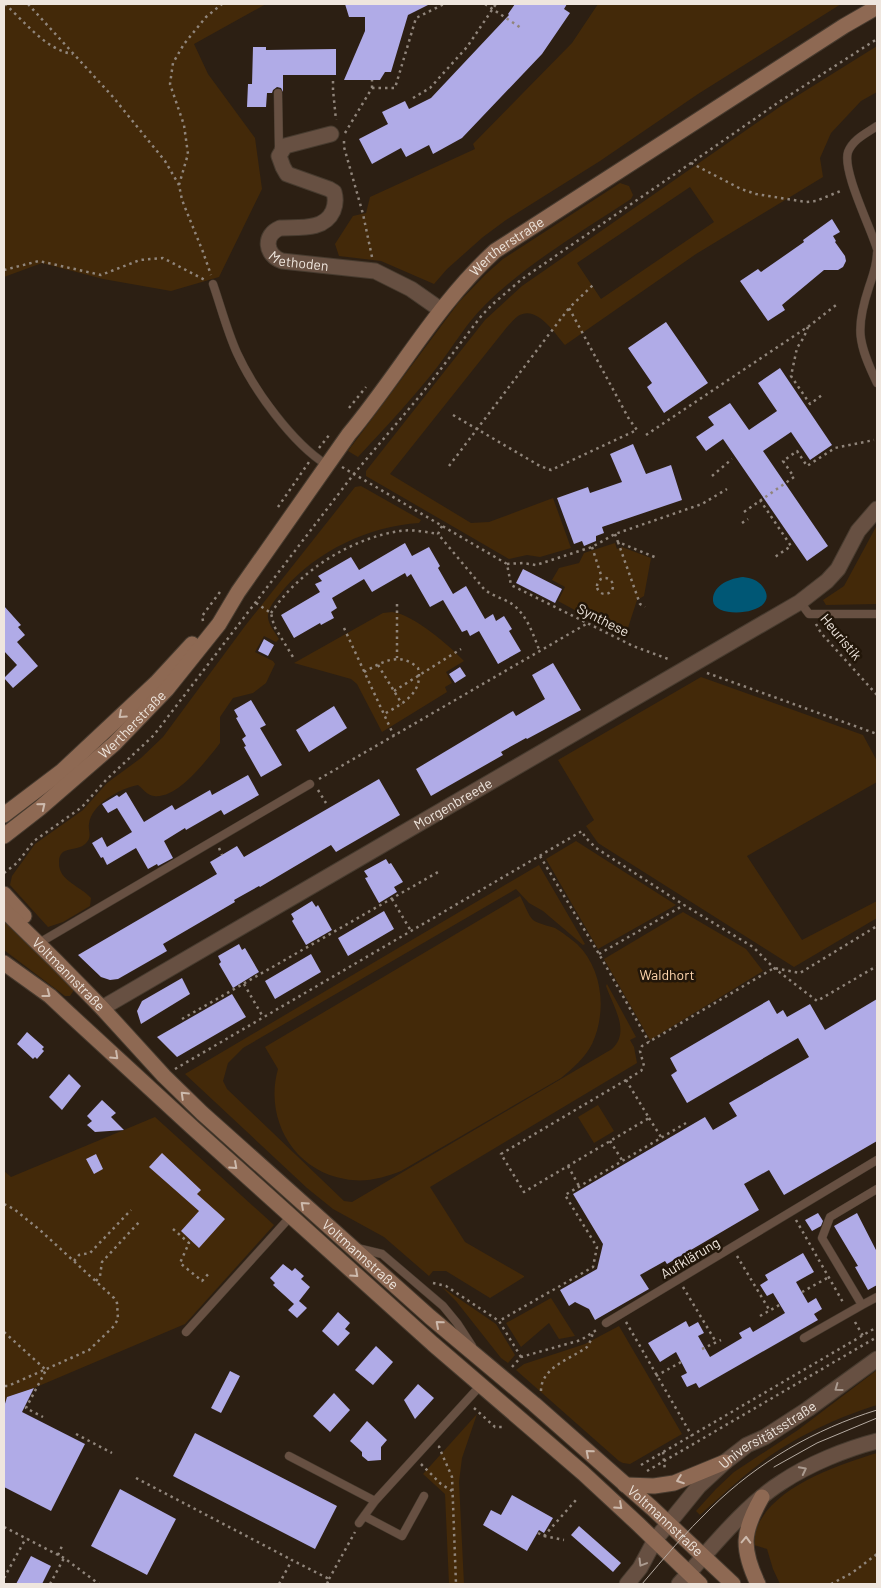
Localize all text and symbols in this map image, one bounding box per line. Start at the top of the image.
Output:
street label: Wertherstraße [466,213,547,279]
street label: Methoden [266,247,330,274]
street label: Synthese [574,599,632,640]
street label: Heuristik [817,610,866,663]
street label: Wertherstraße [95,687,169,762]
one-way arrow [118,710,127,719]
street label: Morgenbreede [410,774,495,833]
one-way arrow [36,803,45,811]
street label: Voltmannstraße [29,933,109,1014]
park label: Waldhort [639,966,695,983]
one-way arrow [41,989,50,997]
one-way arrow [109,1050,118,1059]
one-way arrow [180,1092,189,1101]
one-way arrow [229,1160,238,1169]
one-way arrow [300,1202,309,1211]
street label: Voltmannstraße [319,1216,402,1293]
street label: Aufklärung [657,1233,722,1282]
one-way arrow [350,1268,359,1277]
one-way arrow [435,1321,444,1330]
one-way arrow [834,1382,844,1391]
street label: Universitätsstraße [715,1397,819,1472]
one-way arrow [585,1449,594,1458]
one-way arrow [798,1466,807,1477]
one-way arrow [676,1474,685,1484]
street label: Voltmannstraße [624,1482,707,1560]
one-way arrow [613,1500,622,1509]
one-way arrow [741,1536,752,1544]
one-way arrow [639,1557,649,1566]

